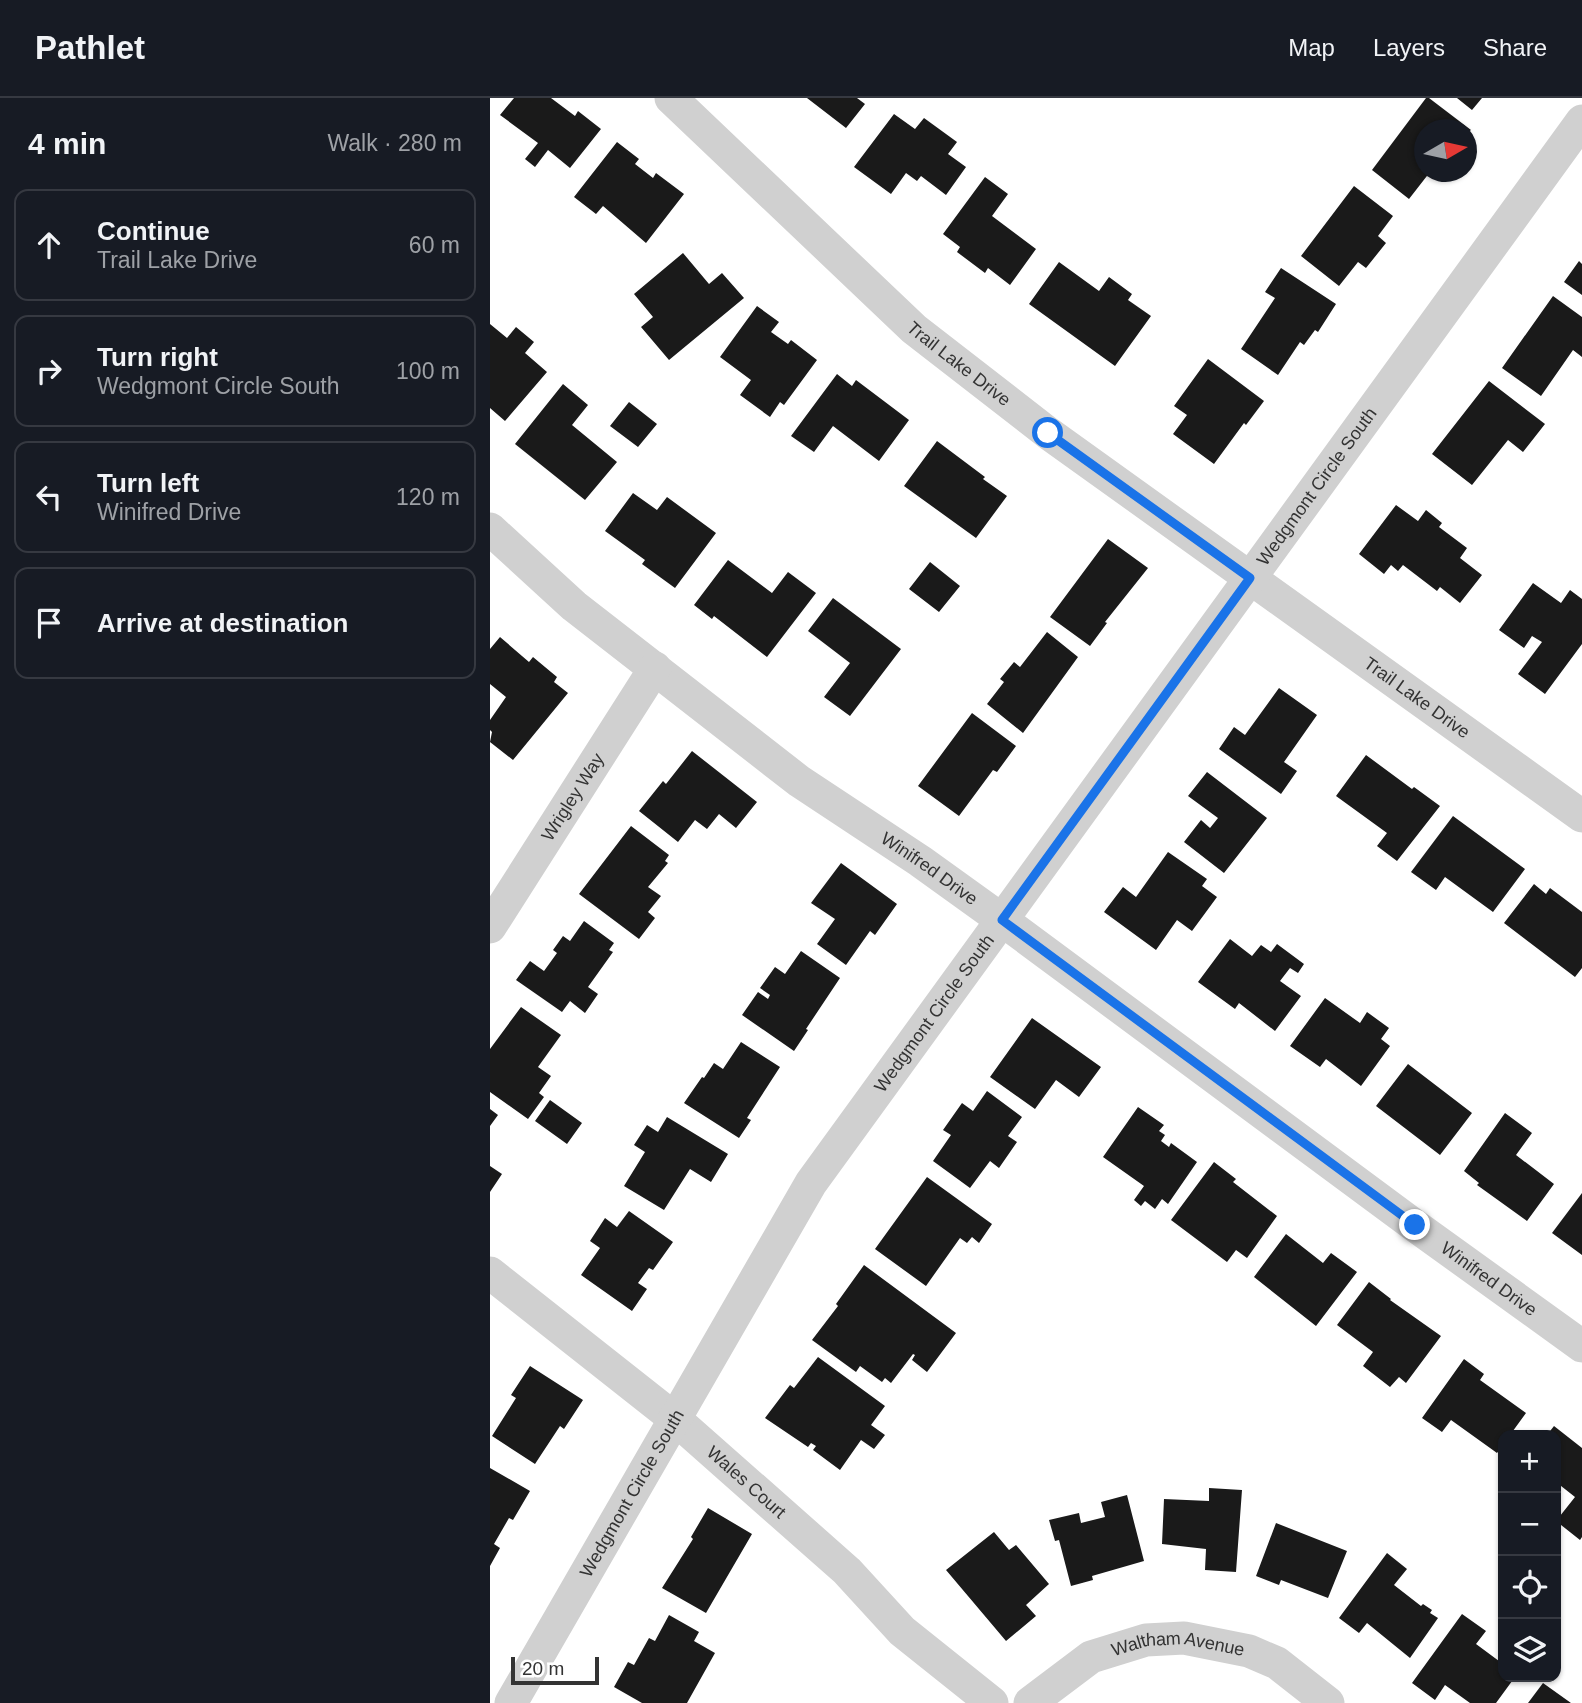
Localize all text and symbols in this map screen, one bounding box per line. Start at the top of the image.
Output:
text: Pathlet [35,29,145,66]
text: Map [1288,34,1335,61]
text: Layers [1373,34,1445,61]
text: Share [1483,34,1547,61]
north arrow [1414,119,1477,182]
text: 4 min [28,127,106,160]
text: Walk · 280 m [327,130,462,156]
text: Continue [97,216,210,246]
icon: ahead [30,226,68,264]
text: 60 m [409,232,460,258]
text: Trail Lake Drive [97,247,257,273]
street label: Trail Lake Drive [903,318,1014,410]
text: Turn right [97,342,218,372]
icon: right [30,352,68,390]
text: 100 m [396,358,460,384]
text: Wedgmont Circle South [97,373,339,399]
street label: Wedgmont Circle South [1253,404,1381,569]
route start [1032,417,1063,448]
text: Turn left [97,468,199,498]
icon: left [30,478,68,516]
text: 120 m [396,484,460,510]
text: Winifred Drive [97,499,241,525]
icon: arrive [30,604,68,642]
text: Arrive at destination [97,608,348,638]
street label: Trail Lake Drive [1360,653,1474,742]
street label: Wrigley Way [537,750,608,845]
street label: Winifred Drive [877,828,981,909]
street label: Wedgmont Circle South [870,931,998,1096]
route end [1399,1209,1430,1240]
street label: Winifred Drive [1437,1238,1541,1320]
street label: Wedgmont Circle South [576,1406,688,1581]
map controls [1498,1430,1561,1682]
button: + [1498,1430,1561,1493]
street label: Wales Court [703,1442,790,1522]
button: − [1498,1493,1561,1556]
button: locate [1498,1556,1561,1619]
button: layers [1498,1619,1561,1682]
street label: Waltham Avenue [1109,1628,1246,1660]
scale bar [511,1654,598,1686]
text: 20 m [522,1658,564,1679]

